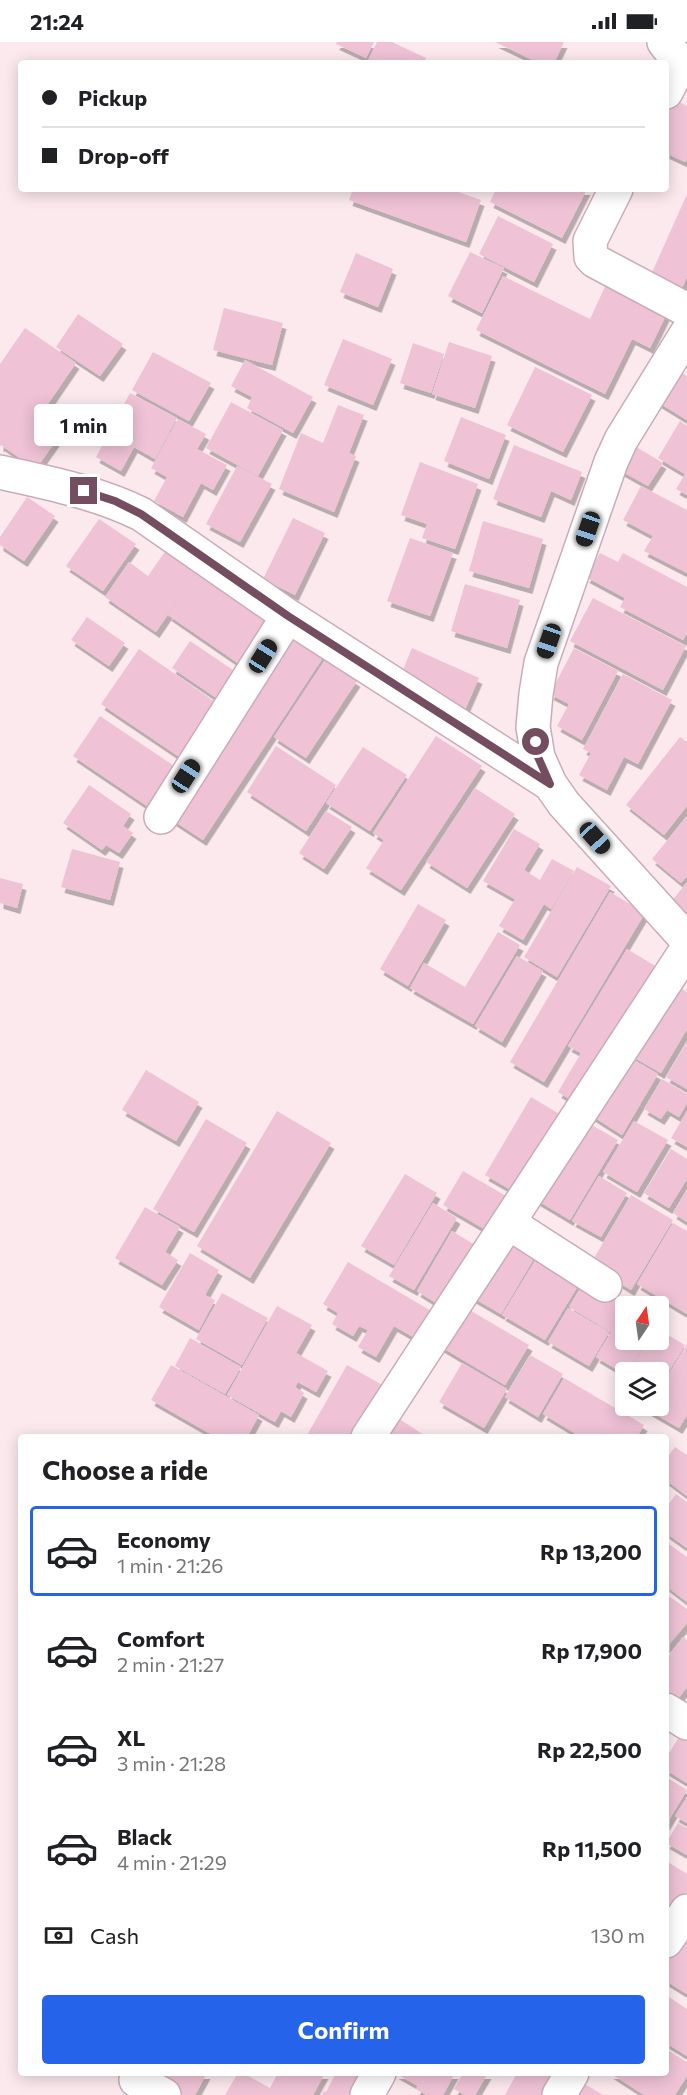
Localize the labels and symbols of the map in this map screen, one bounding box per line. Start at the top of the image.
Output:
callout: 1 min [34,404,134,446]
route end [70,477,97,504]
car [574,509,602,549]
car [535,621,563,661]
car [246,636,280,676]
route start [522,728,549,755]
car [169,756,203,796]
car [576,819,614,857]
north arrow [615,1296,669,1350]

